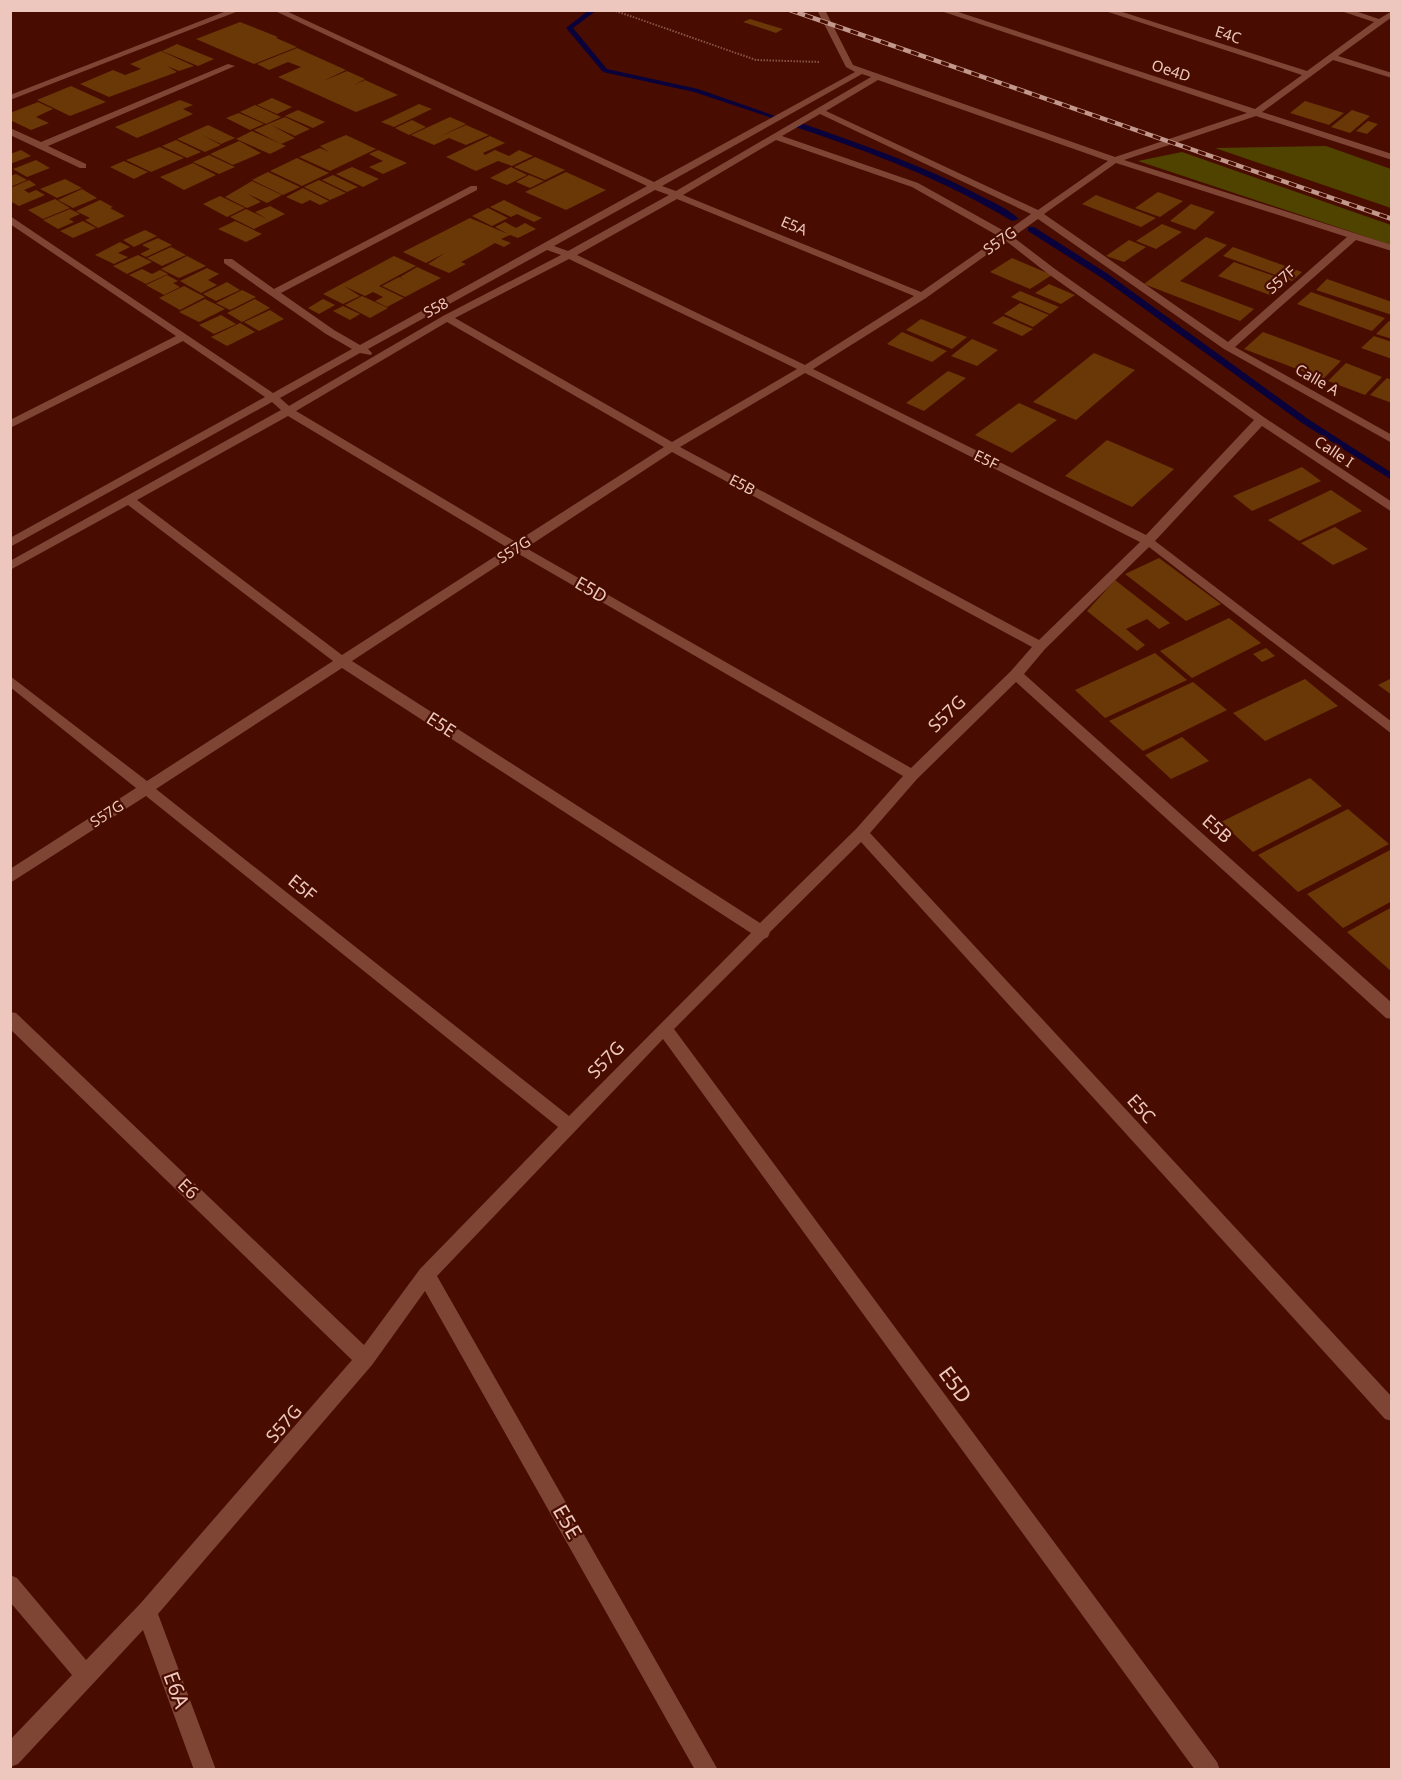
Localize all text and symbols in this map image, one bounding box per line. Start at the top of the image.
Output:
street label: E4C [1213,20,1244,48]
street label: Oe4D [1149,54,1193,86]
street label: E5A [778,211,811,240]
street label: S57G [979,222,1020,259]
street label: S57F [1261,261,1300,298]
street label: S58 [420,292,451,322]
street label: Calle A [1292,359,1343,400]
street label: Calle I [1311,431,1358,472]
street label: E5F [971,445,1002,474]
street label: E5B [726,469,759,499]
street label: S57G [493,531,534,567]
street label: E5D [571,570,612,608]
street label: S57G [922,690,970,737]
street label: E5E [422,706,461,742]
street label: S57G [86,795,127,831]
street label: E5B [1198,809,1238,848]
street label: E5F [284,869,322,906]
street label: S57G [582,1035,629,1083]
street label: E5C [1122,1089,1161,1128]
street label: E6 [173,1173,204,1204]
street label: E5D [933,1360,979,1408]
street label: S57G [260,1399,307,1448]
street label: E5E [547,1499,589,1544]
street label: E6A [157,1667,197,1712]

